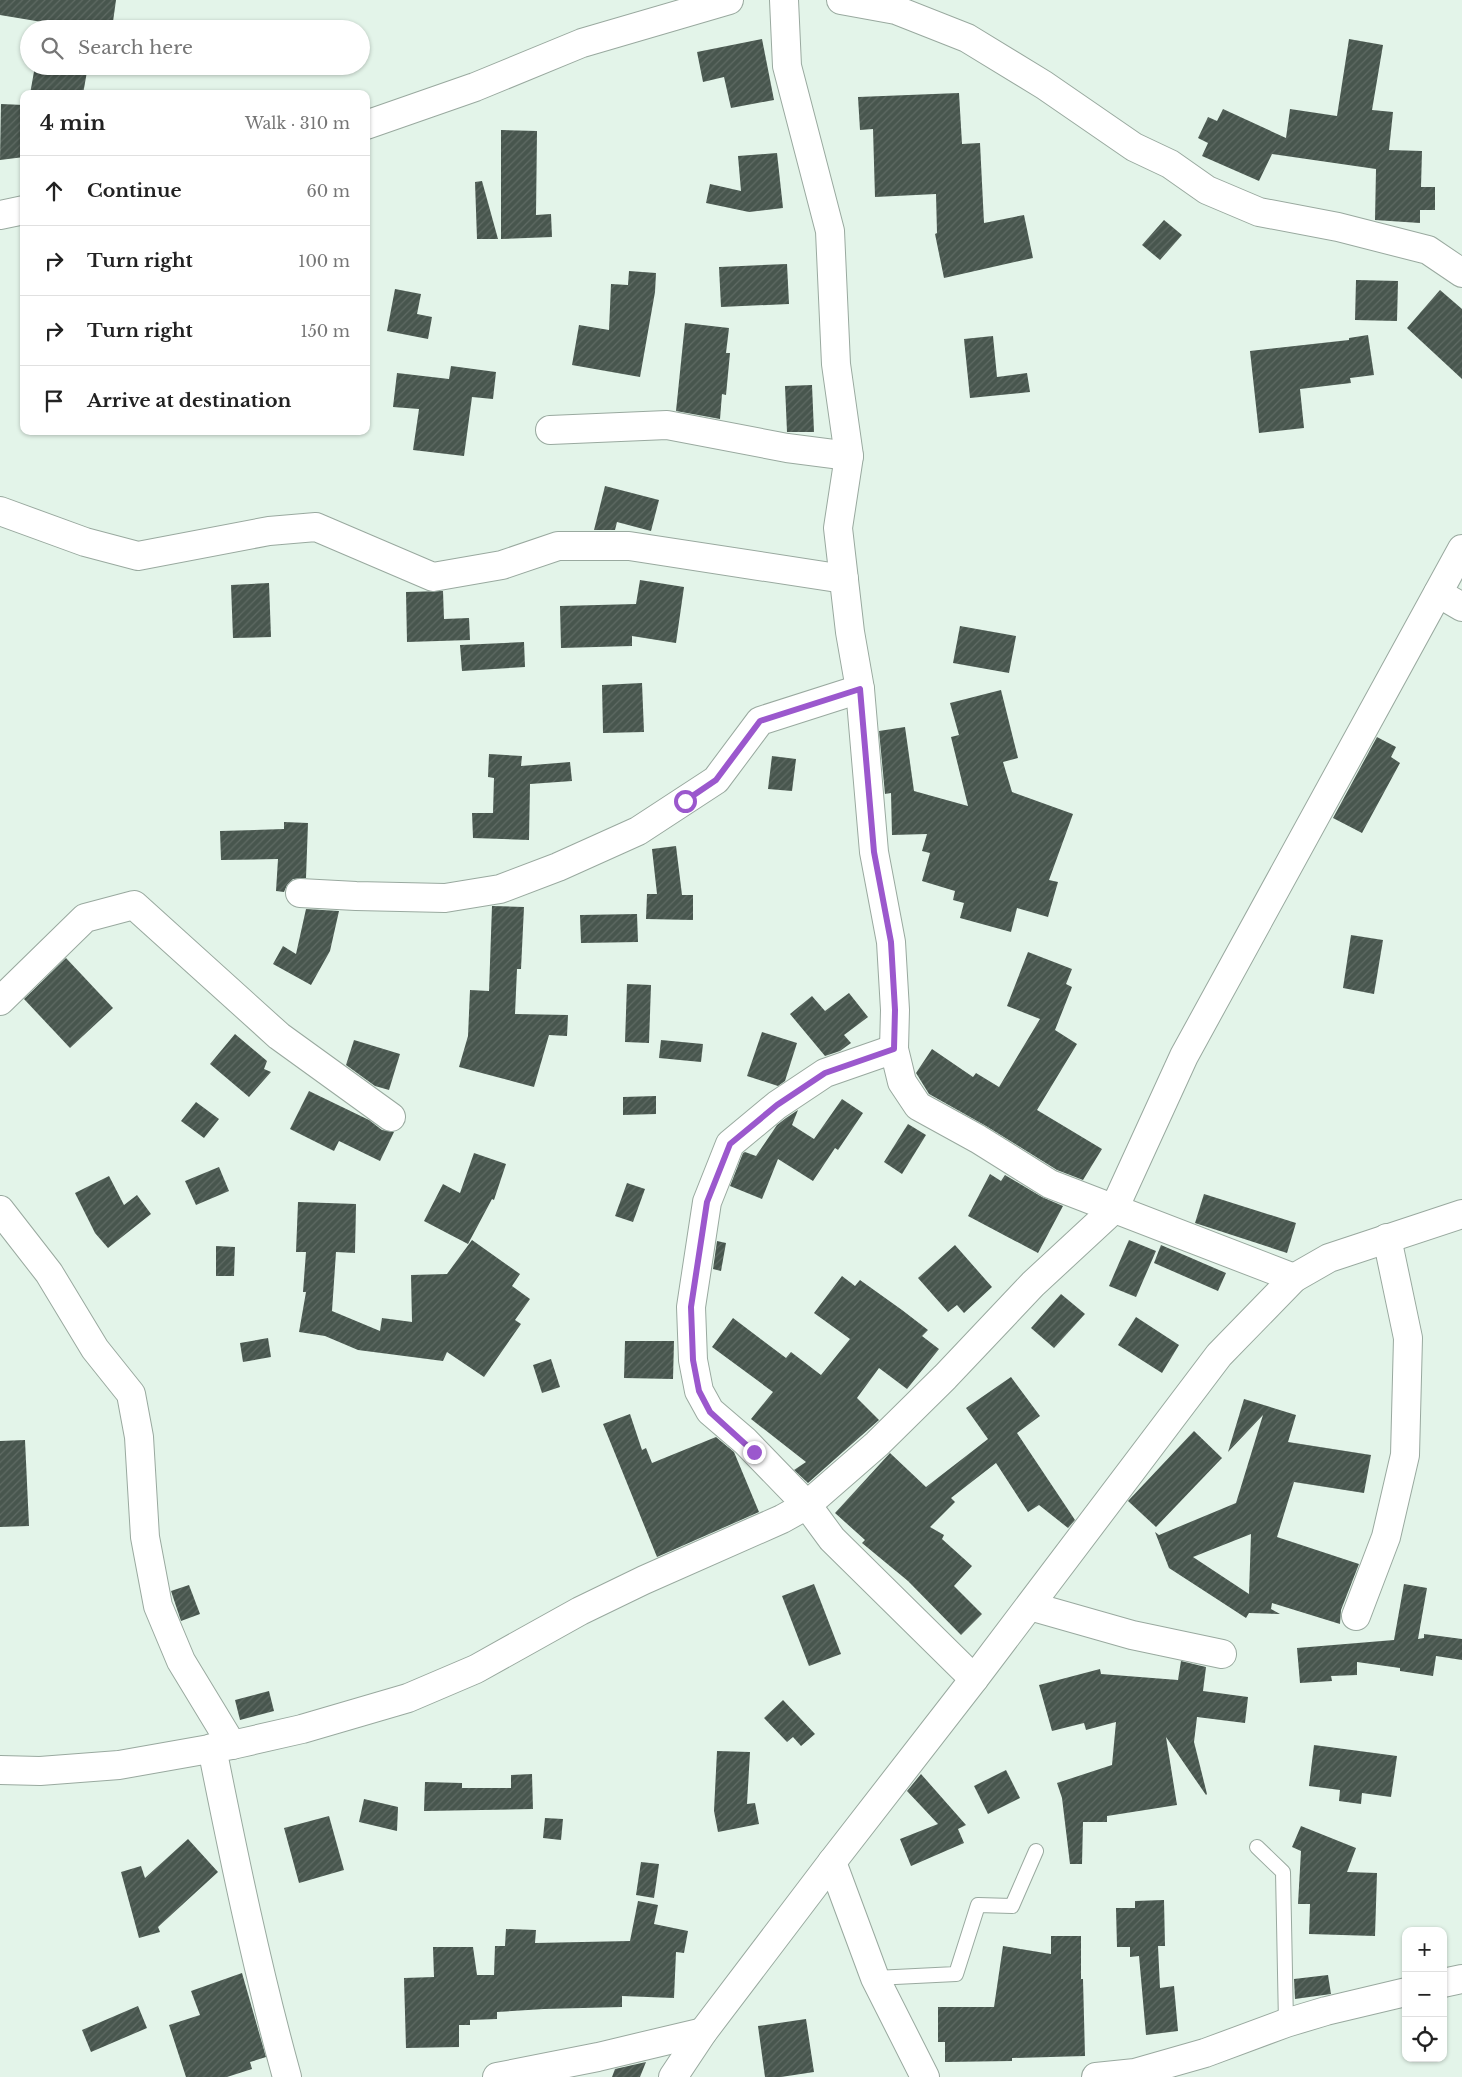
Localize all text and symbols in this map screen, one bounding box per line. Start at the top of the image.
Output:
search box [20,20,370,75]
icon: search [38,34,66,62]
text: Search here [78,36,193,59]
text: 4 min [40,110,106,136]
text: Walk · 310 m [245,113,350,133]
icon: ahead [40,177,68,205]
text: Continue [87,179,182,202]
text: 60 m [307,181,350,201]
icon: right [40,247,68,275]
text: Turn right [87,249,193,272]
text: 100 m [298,251,350,271]
icon: right [40,317,68,345]
text: Turn right [87,319,193,342]
text: 150 m [301,321,350,341]
icon: arrive [40,387,68,415]
text: Arrive at destination [87,389,291,412]
route start [674,790,697,813]
route end [743,1441,766,1464]
map controls [1402,1927,1447,2062]
button: + [1402,1927,1447,1972]
button: − [1402,1972,1447,2017]
button: locate [1402,2017,1447,2062]

